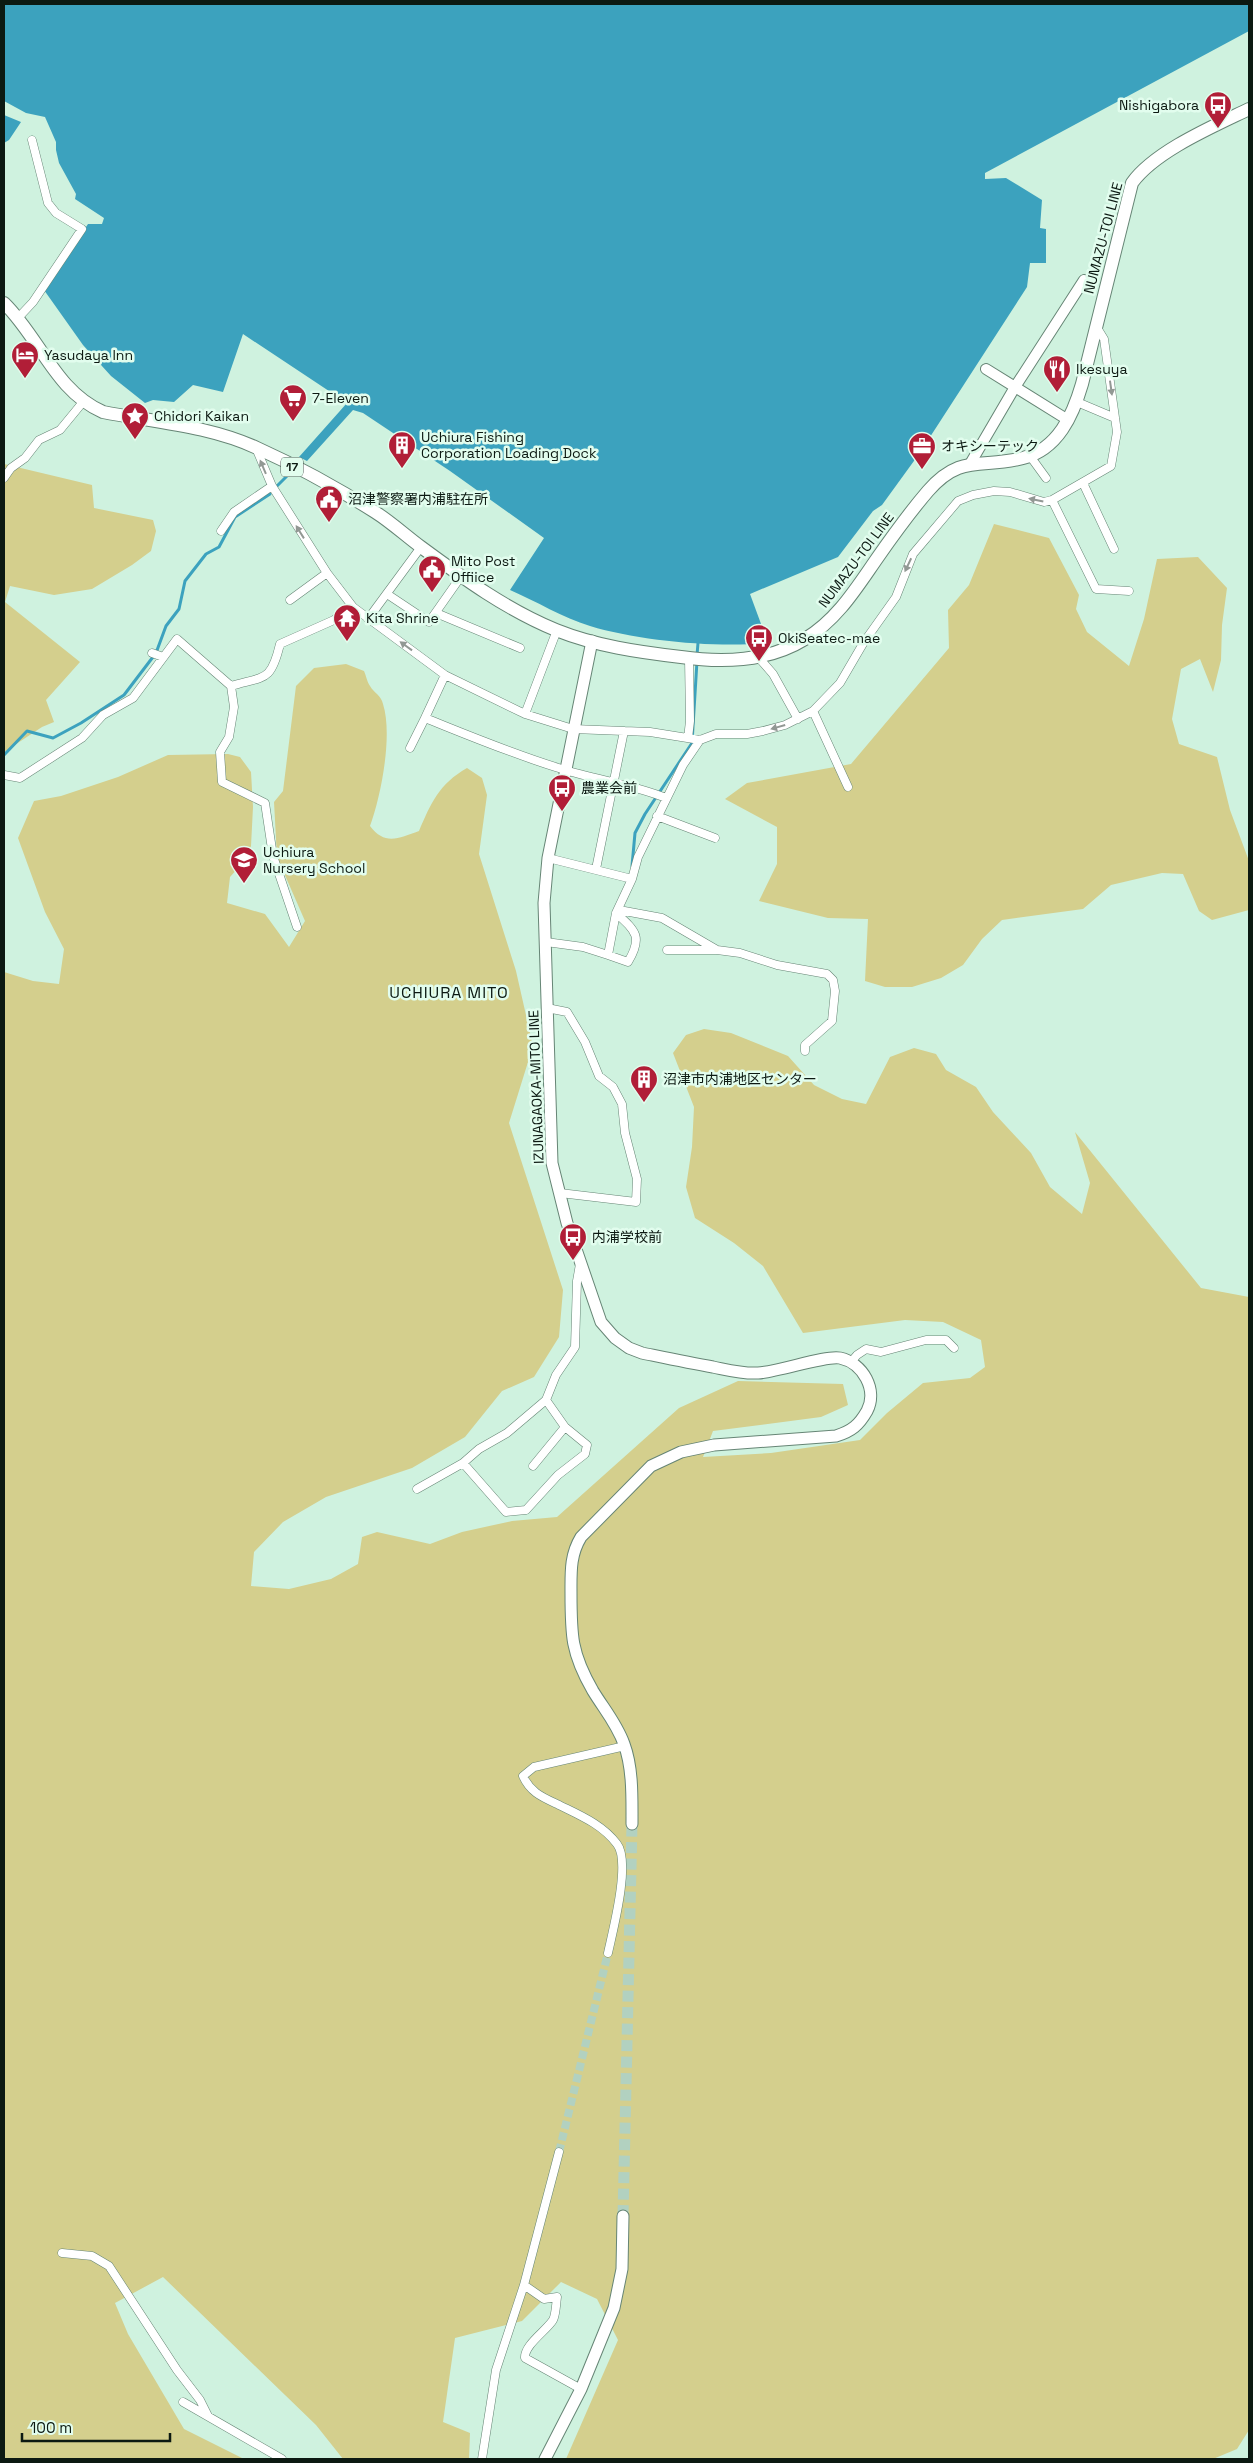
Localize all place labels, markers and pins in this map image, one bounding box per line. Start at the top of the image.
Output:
bus stop icon: Nishigabora [1203,90,1233,129]
place label: Nishigabora [1119,96,1199,114]
hotel icon: Yasudaya Inn [10,340,40,379]
place label: Yasudaya Inn [44,346,133,364]
restaurant icon: Ikesuya [1042,354,1072,393]
place label: Ikesuya [1076,360,1127,378]
supermarket icon: 7-Eleven [278,383,308,422]
place label: 7-Eleven [312,389,369,407]
place icon: Chidori Kaikan [120,401,150,440]
place label: Chidori Kaikan [154,407,249,425]
place label: Uchiura Fishing Corporation Loading Dock [421,428,597,462]
building icon: Uchiura Fishing Corporation Loading Dock [387,430,417,469]
office icon: オキシーテック [907,431,937,470]
place label: オキシーテック [941,437,1039,455]
public building icon: 沼津警察署内浦駐在所 [314,484,344,523]
place label: 沼津警察署内浦駐在所 [348,490,488,508]
place label: Mito Post Offiice [451,552,515,586]
public building icon: Mito Post Offiice [417,554,447,593]
temple icon: Kita Shrine [332,603,362,642]
place label: Kita Shrine [366,609,439,627]
bus stop icon: OkiSeatec-mae [744,623,774,662]
place label: OkiSeatec-mae [778,629,880,647]
bus stop icon: 農業会前 [547,773,577,812]
place label: 農業会前 [581,779,637,797]
place label: Uchiura Nursery School [263,843,365,877]
school or university icon: Uchiura Nursery School [229,845,259,884]
building icon: 沼津市内浦地区センター [629,1064,659,1103]
place label: 沼津市内浦地区センター [663,1070,817,1088]
bus stop icon: 内浦学校前 [558,1222,588,1261]
place label: 内浦学校前 [592,1228,662,1246]

